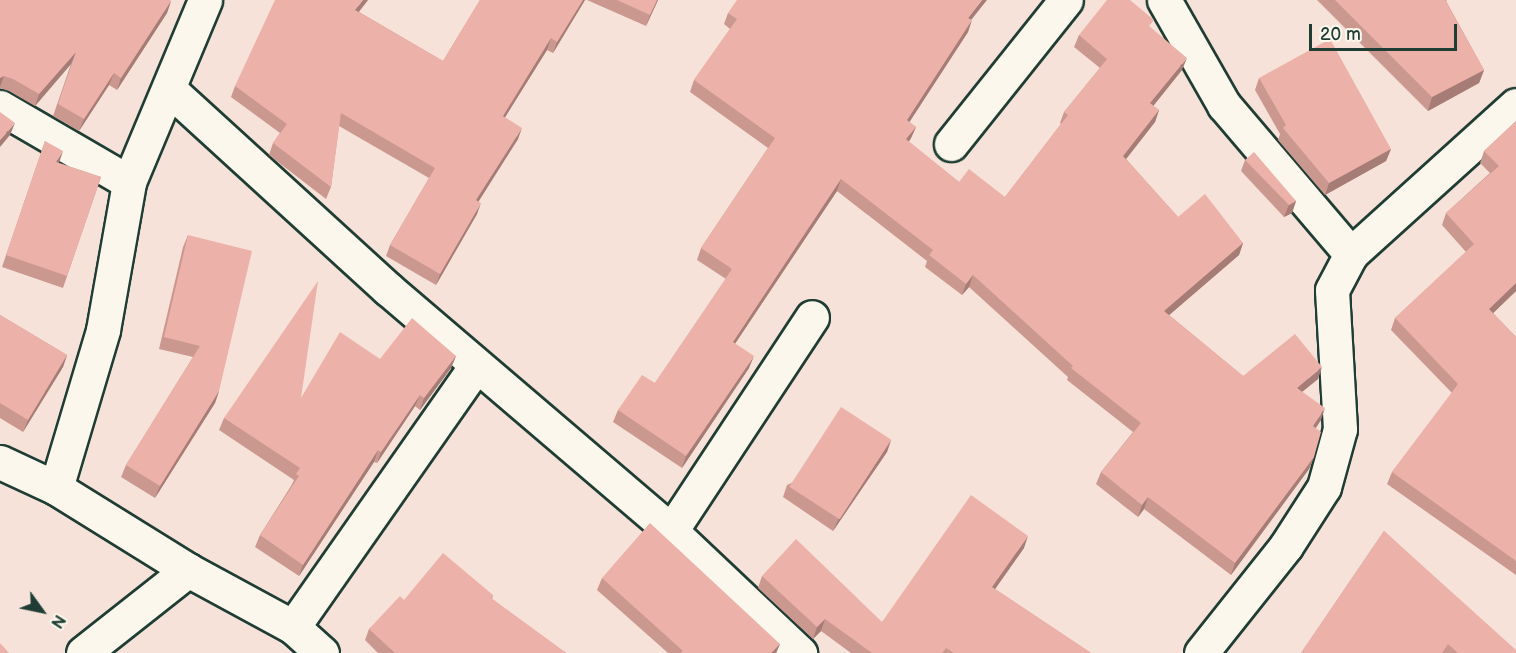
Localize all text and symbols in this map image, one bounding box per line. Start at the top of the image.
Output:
scale bar [1312,12,1460,50]
text: 20 m [1320,24,1361,45]
north arrow [12,581,72,641]
text: N [46,611,69,631]

